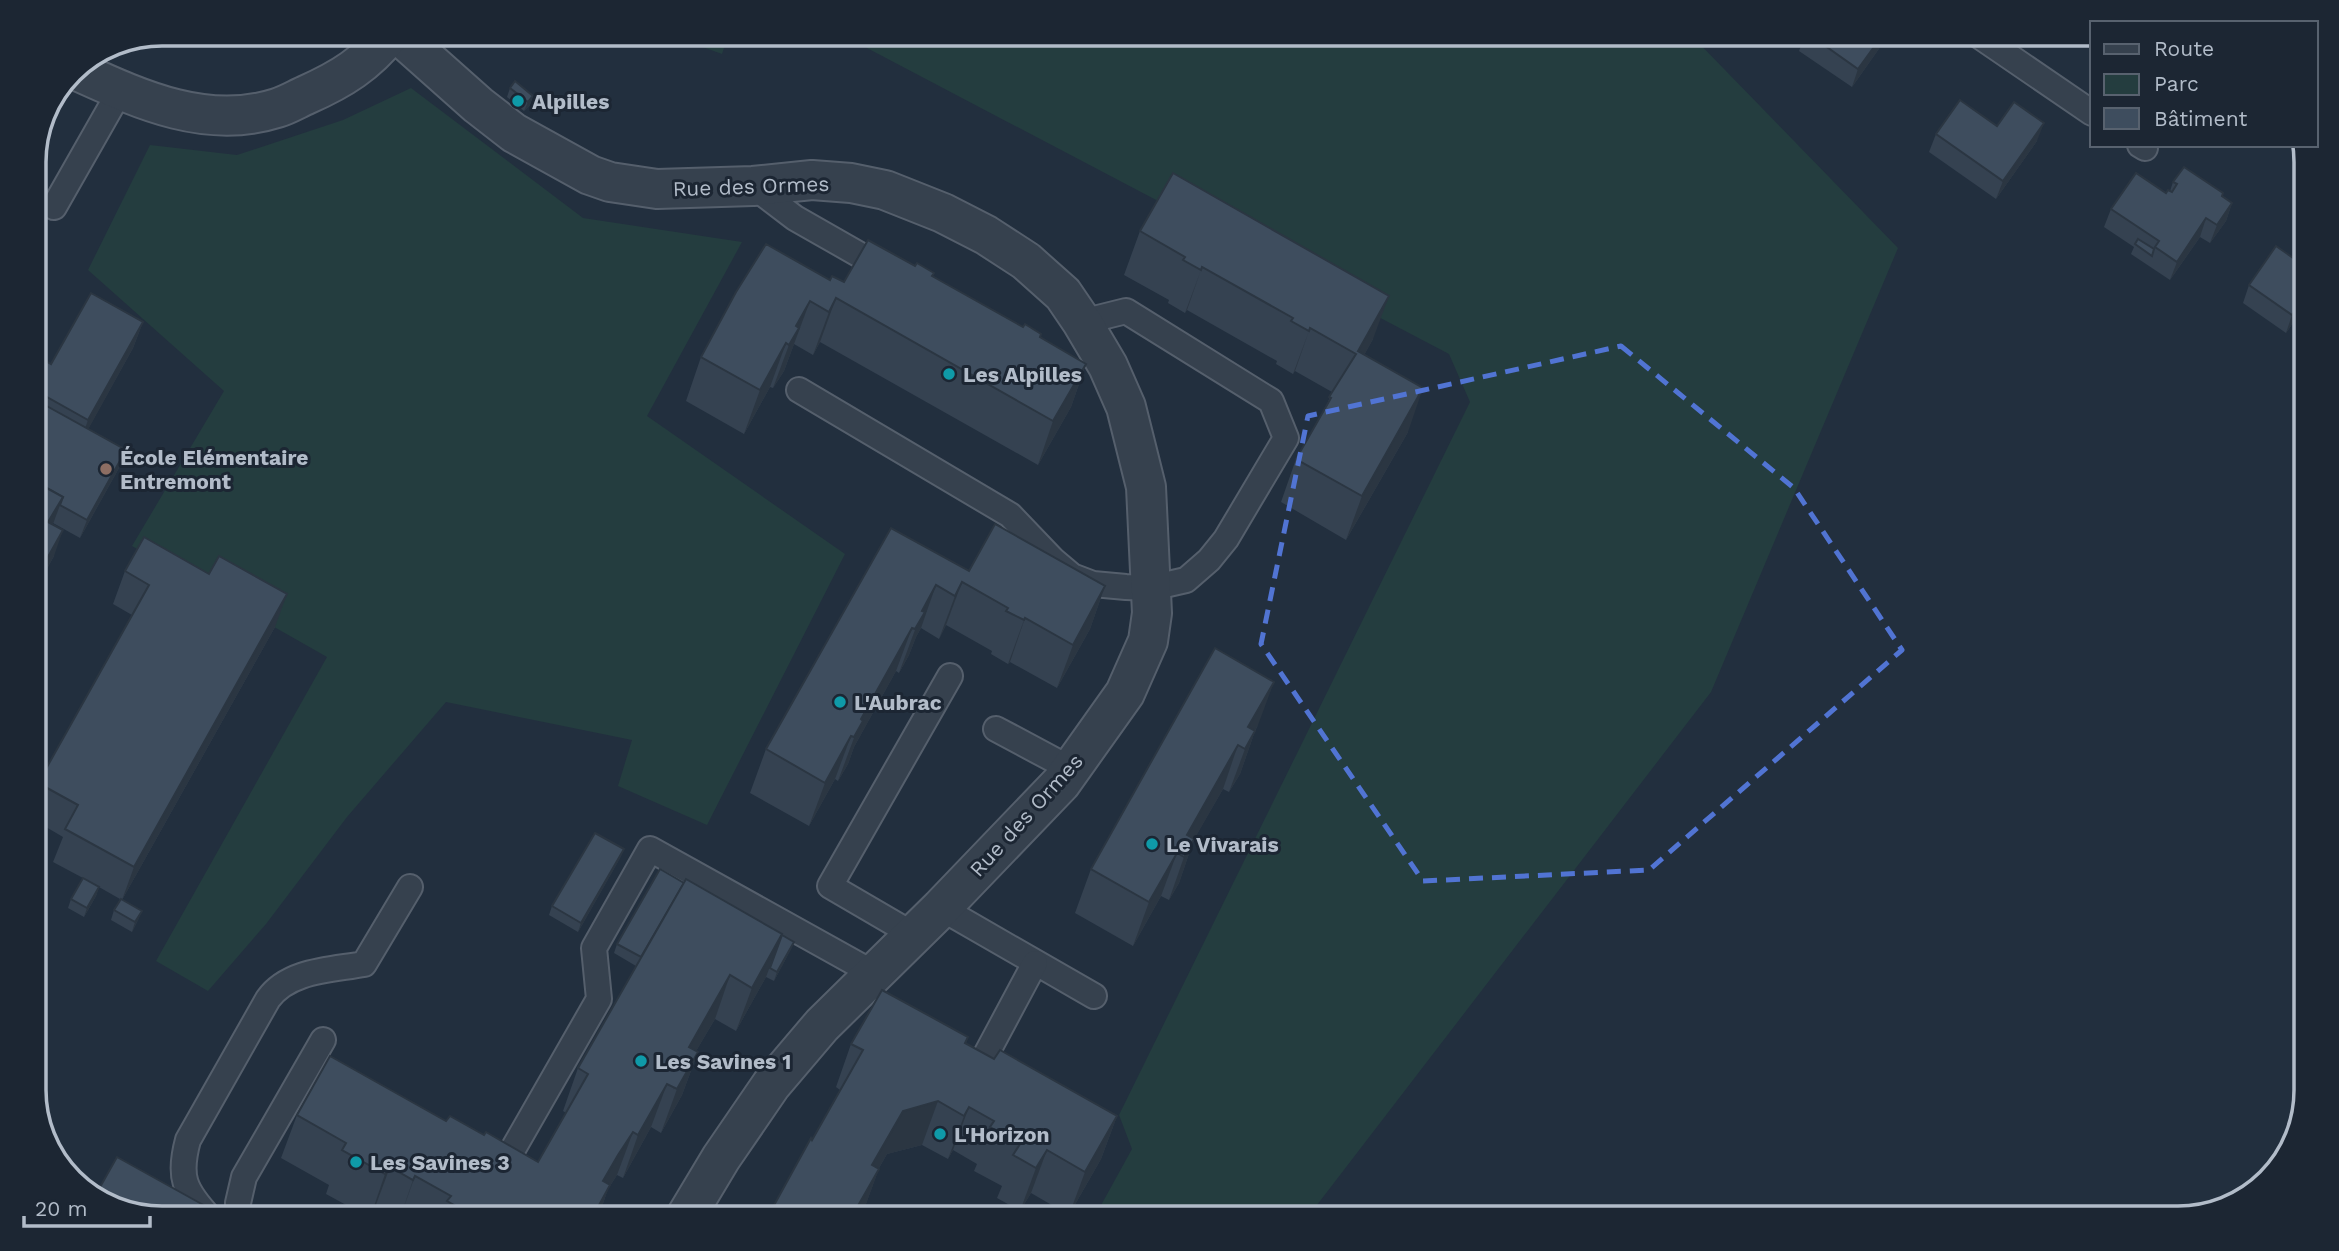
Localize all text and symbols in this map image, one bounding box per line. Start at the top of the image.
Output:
legend [2090,21,2318,147]
text: Route [2154,36,2214,61]
text: Parc [2154,71,2199,96]
place label: Alpilles [532,89,609,114]
marker: Alpilles [510,93,526,109]
text: Bâtiment [2154,106,2248,131]
street label: Rue des Ormes [672,171,830,201]
place label: Les Alpilles [963,362,1082,387]
marker: Les Alpilles [941,366,957,382]
place label: École Elémentaire Entremont [120,445,308,494]
marker: École Elémentaire Entremont [98,461,114,477]
place label: L'Aubrac [854,690,942,715]
marker: L'Aubrac [832,694,848,710]
street label: Rue des Ormes [964,748,1088,882]
place label: Le Vivarais [1166,832,1279,857]
marker: Le Vivarais [1144,836,1160,852]
place label: Les Savines 1 [655,1049,791,1074]
marker: Les Savines 1 [633,1053,649,1069]
place label: L'Horizon [954,1122,1050,1147]
marker: L'Horizon [932,1126,948,1142]
place label: Les Savines 3 [370,1150,510,1175]
marker: Les Savines 3 [348,1154,364,1170]
scale bar [24,1184,150,1228]
text: 20 m [35,1196,87,1221]

